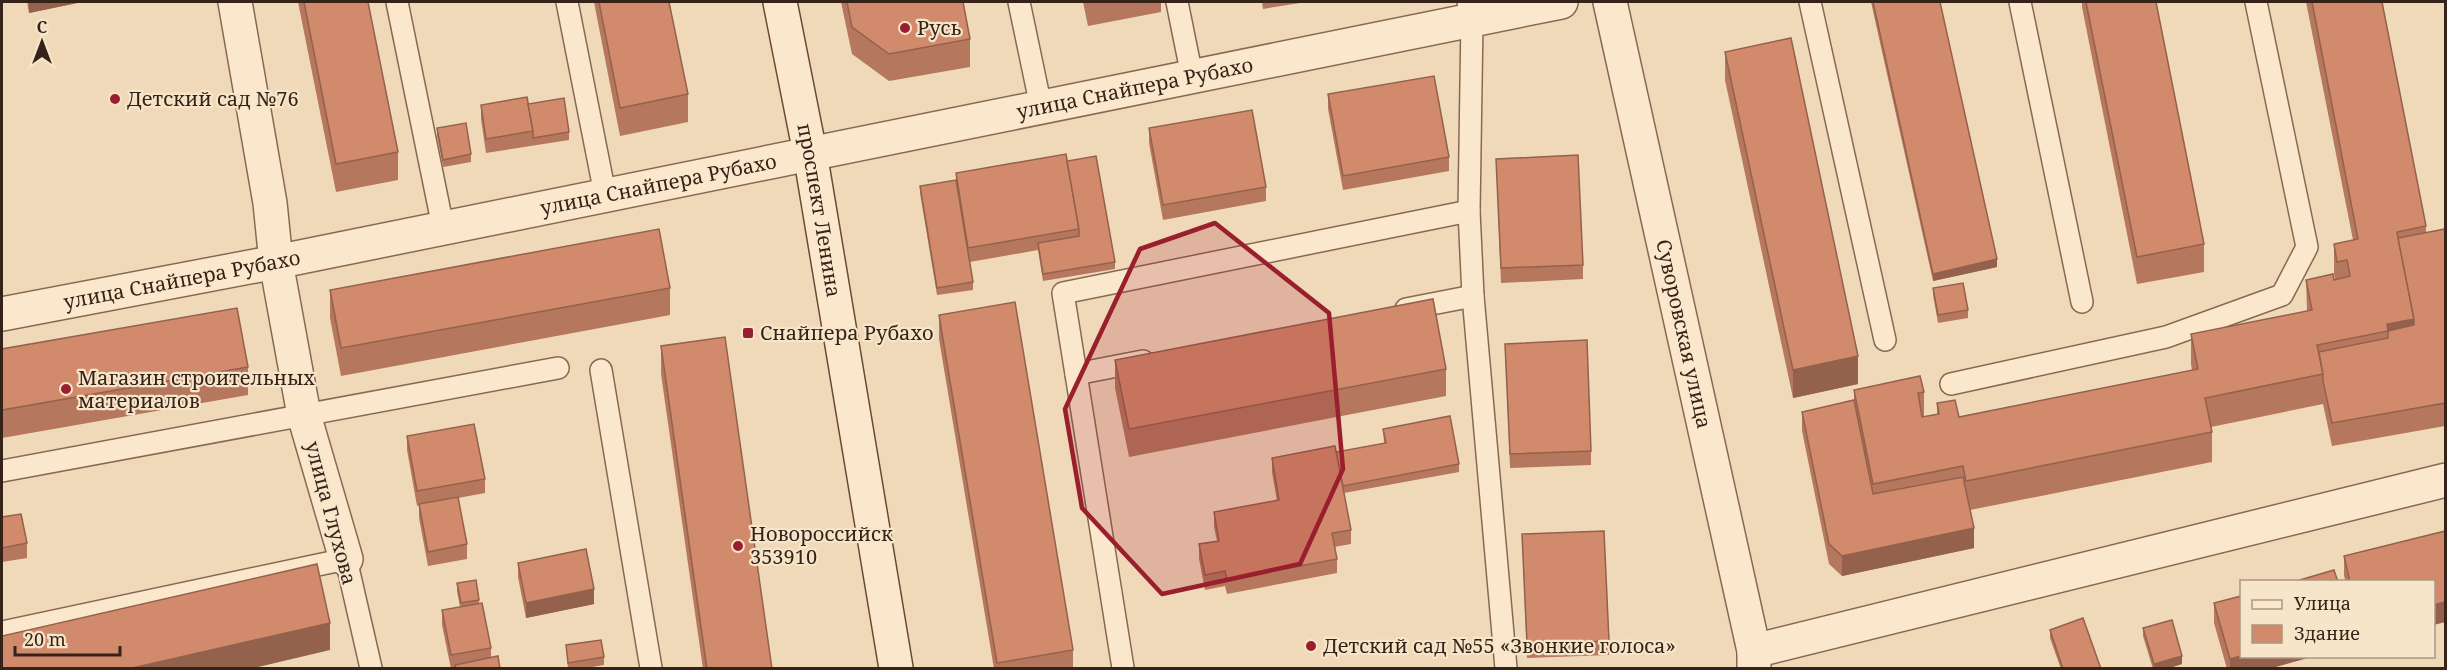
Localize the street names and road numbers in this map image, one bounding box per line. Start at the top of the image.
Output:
street label: улица Снайпера Рубахо [1014,51,1255,125]
street label: проспект Ленина [791,121,848,299]
street label: улица Снайпера Рубахо [538,147,779,221]
street label: Суворовская улица [1650,237,1718,431]
street label: улица Снайпера Рубахо [61,243,303,315]
street label: улица Глухова [299,438,364,588]

